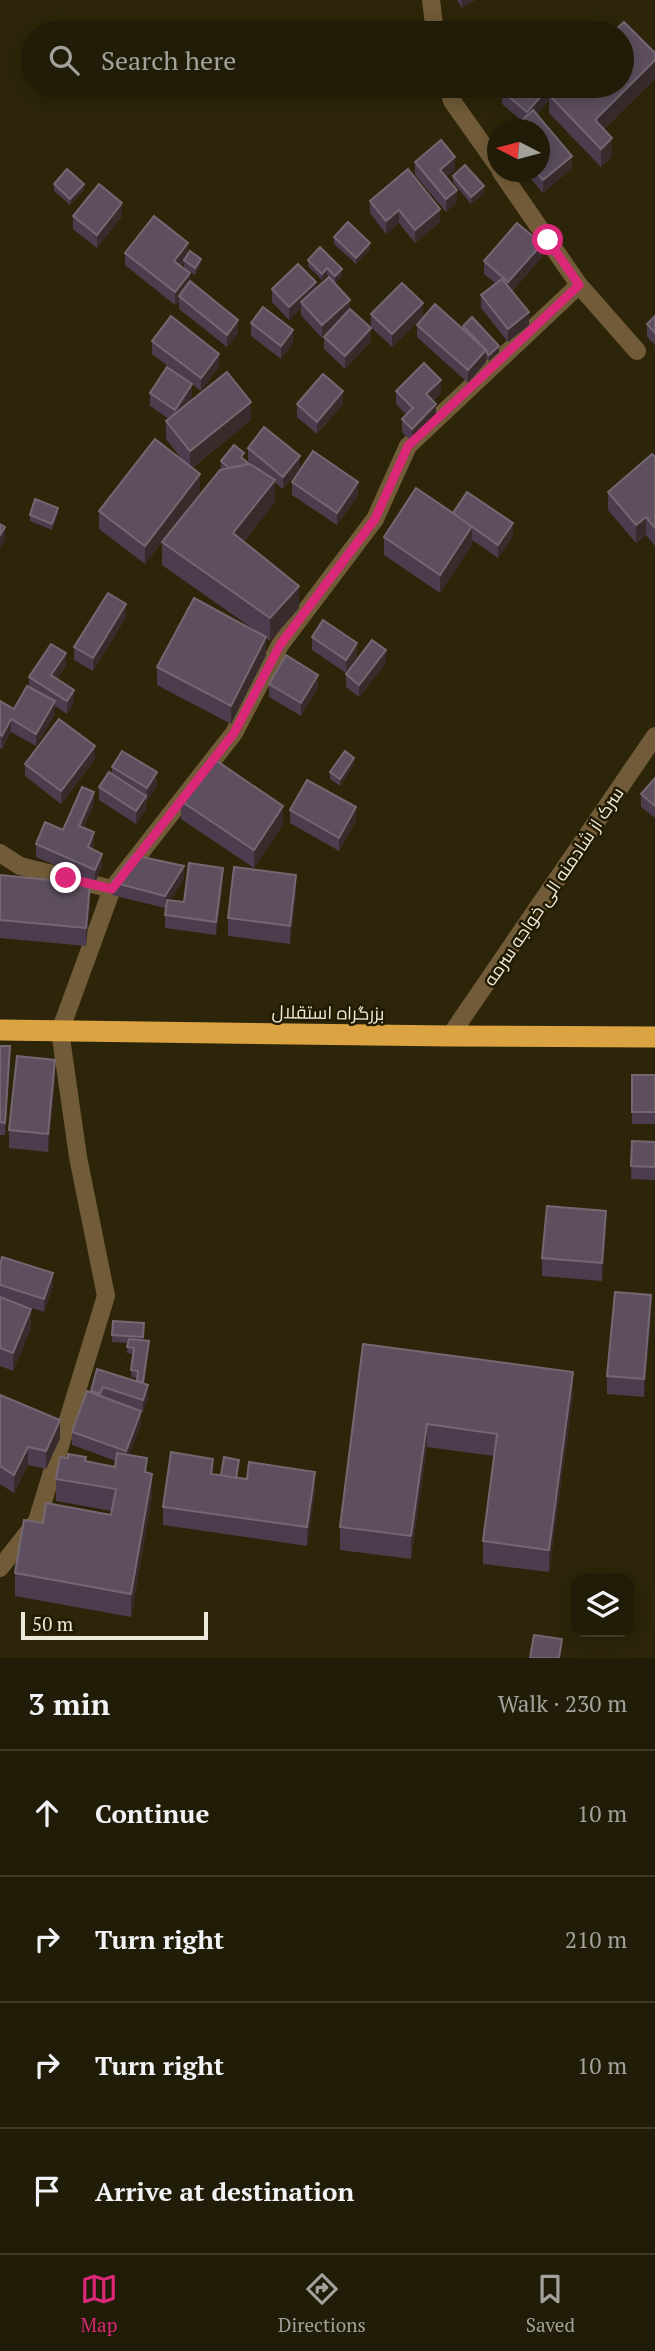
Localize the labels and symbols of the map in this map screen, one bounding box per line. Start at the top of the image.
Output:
north arrow [487,119,550,182]
route start [532,224,563,255]
street label: سرک از شادمنه الی خواجه سرمه [477,782,629,990]
route end [50,862,81,893]
street label: بزرگراه استقلال [271,999,385,1025]
scale bar [21,1609,208,1641]

